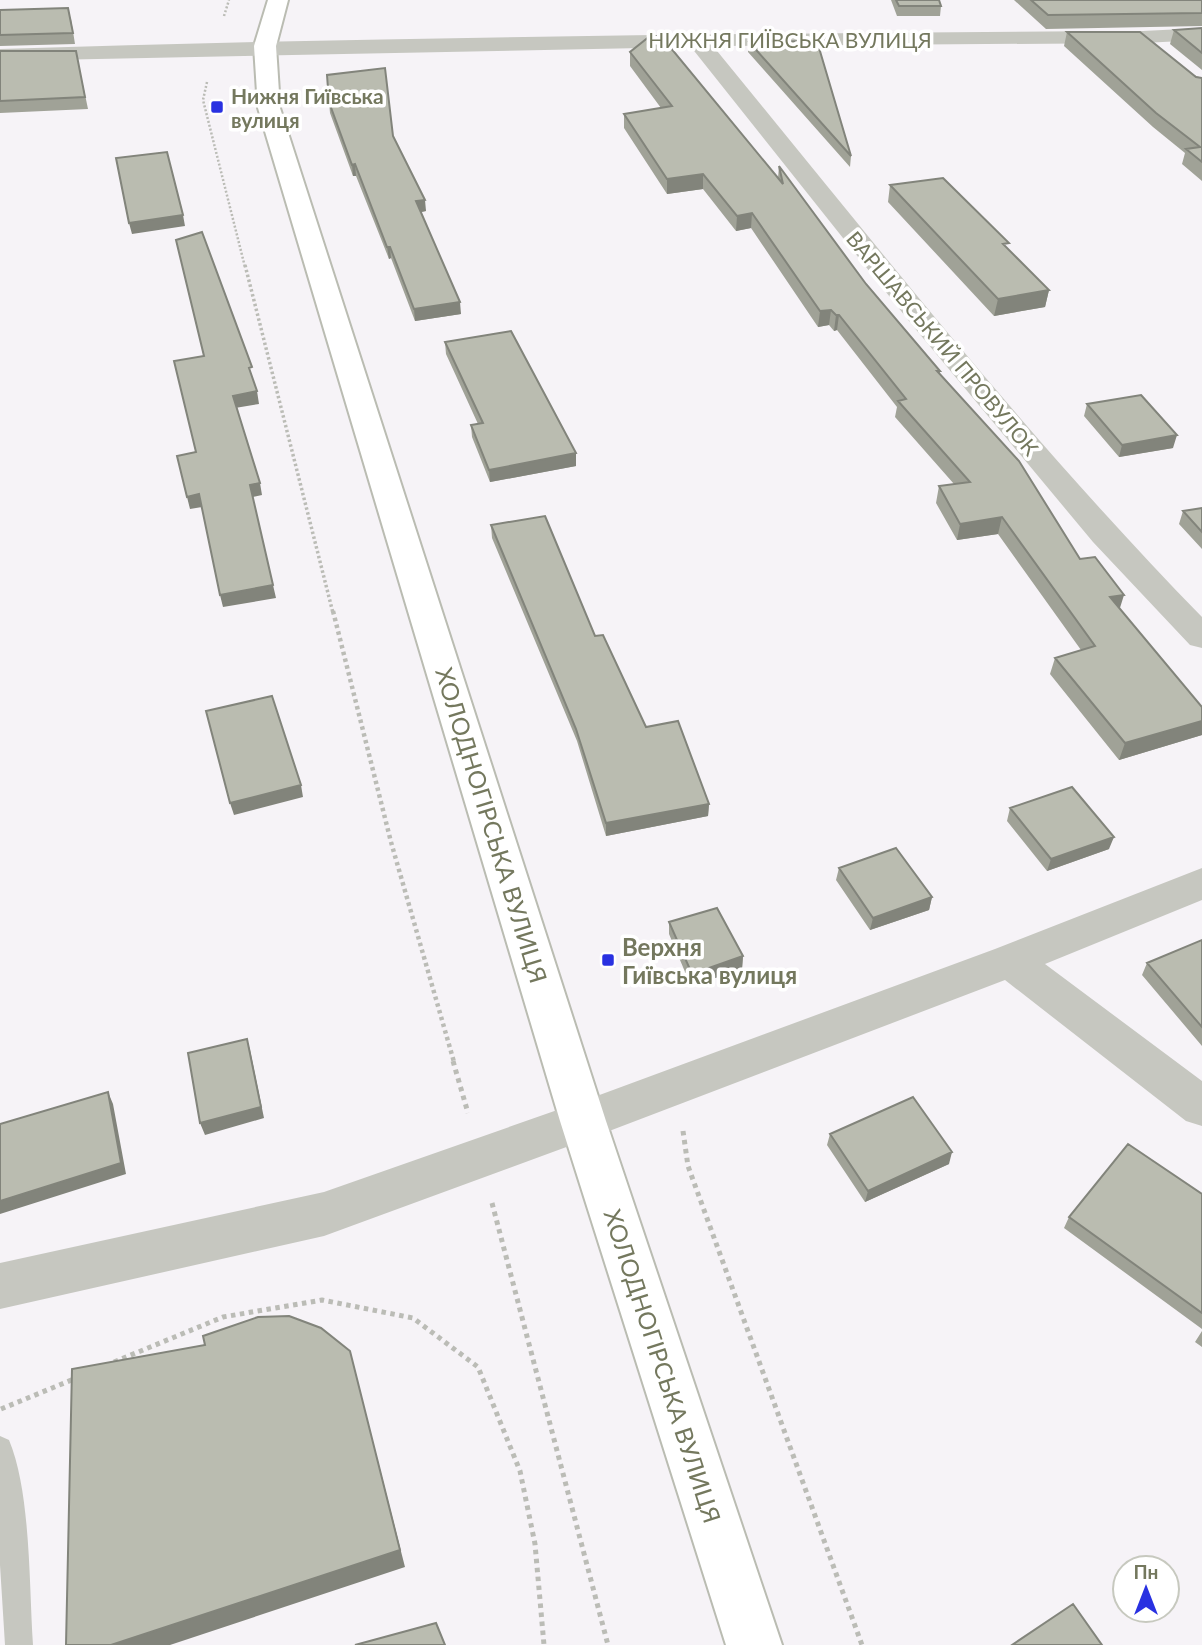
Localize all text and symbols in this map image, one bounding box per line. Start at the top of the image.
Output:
street label: НИЖНЯ ГИЇВСЬКА ВУЛИЦЯ [648,27,932,52]
place label: Нижня Гиївська вулиця [231,83,384,132]
marker: Нижня Гиївська вулиця [209,99,225,115]
street label: ВАРШАВСЬКИЙ ПРОВУЛОК [842,226,1044,460]
street label: ХОЛОДНОГІРСЬКА ВУЛИЦЯ [430,664,554,986]
place label: Верхня Гиївська вулиця [622,932,797,989]
marker: Верхня Гиївська вулиця [600,952,616,968]
street label: ХОЛОДНОГІРСЬКА ВУЛИЦЯ [598,1205,728,1527]
north arrow [1111,1554,1181,1624]
text: Пн [1134,1560,1158,1583]

